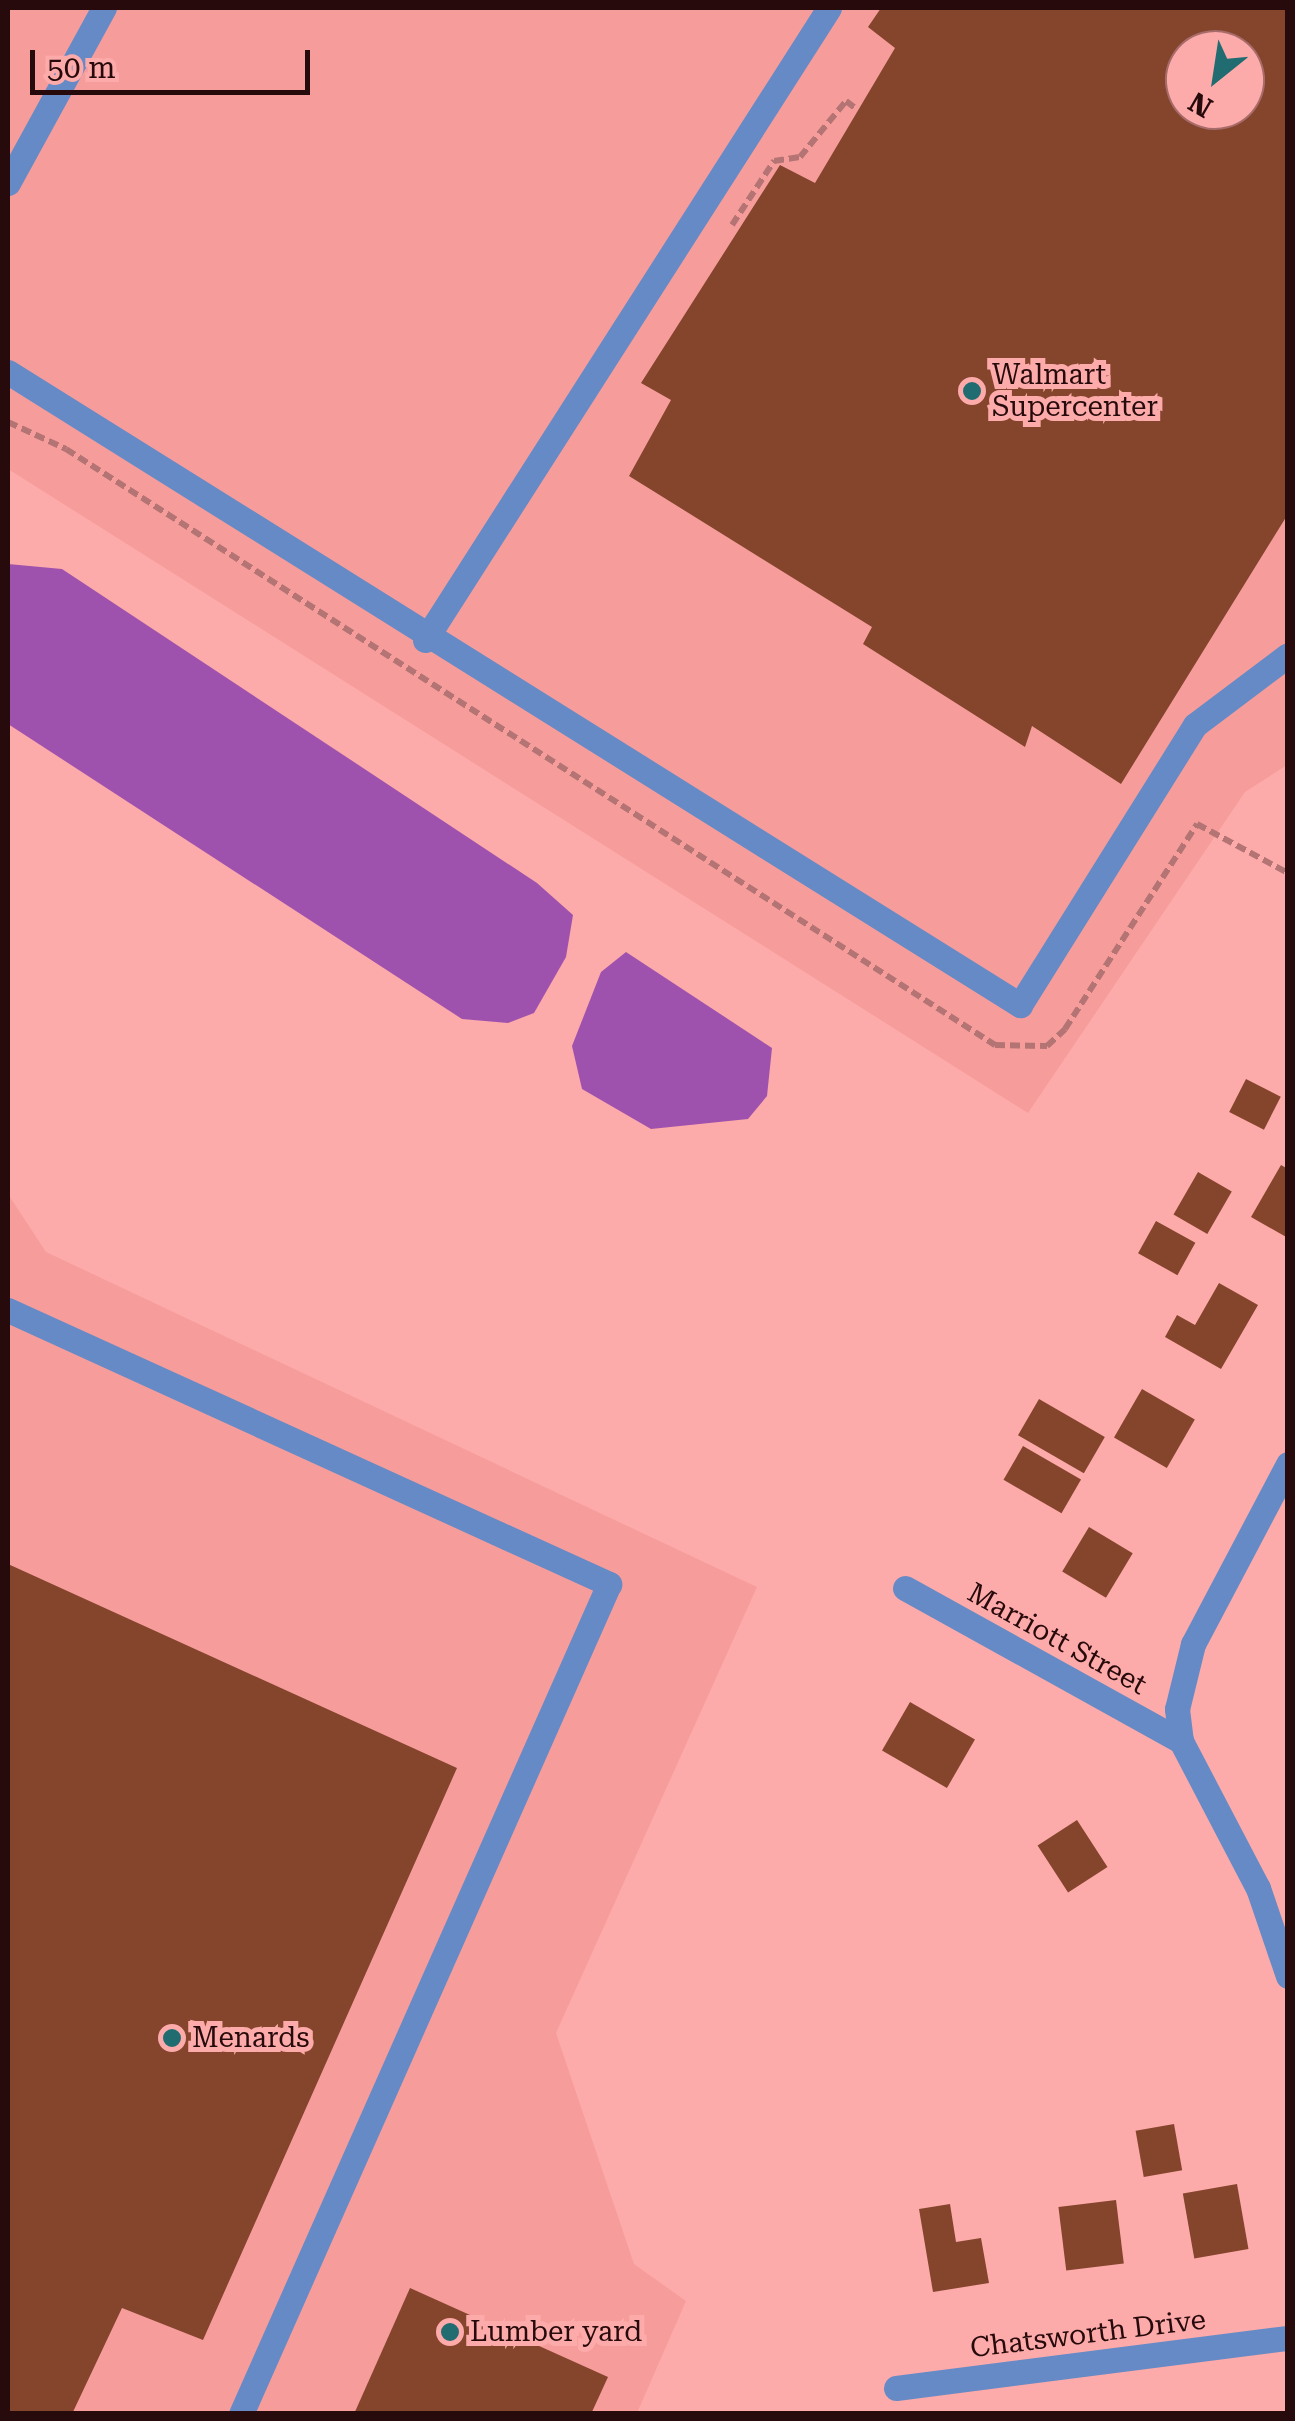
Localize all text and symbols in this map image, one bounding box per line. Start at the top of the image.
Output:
scale bar [35,30,315,92]
north arrow [1165,30,1265,130]
text: 50 m [47,50,116,85]
text: N [1183,85,1218,124]
place label: Walmart Supercenter [992,358,1158,424]
marker: Walmart Supercenter [961,380,983,402]
street label: Marriott Street [962,1576,1152,1702]
place label: Menards [192,2021,309,2055]
marker: Menards [161,2027,183,2049]
street label: Chatsworth Drive [968,2303,1208,2365]
place label: Lumber yard [470,2315,642,2349]
marker: Lumber yard [439,2321,461,2343]

